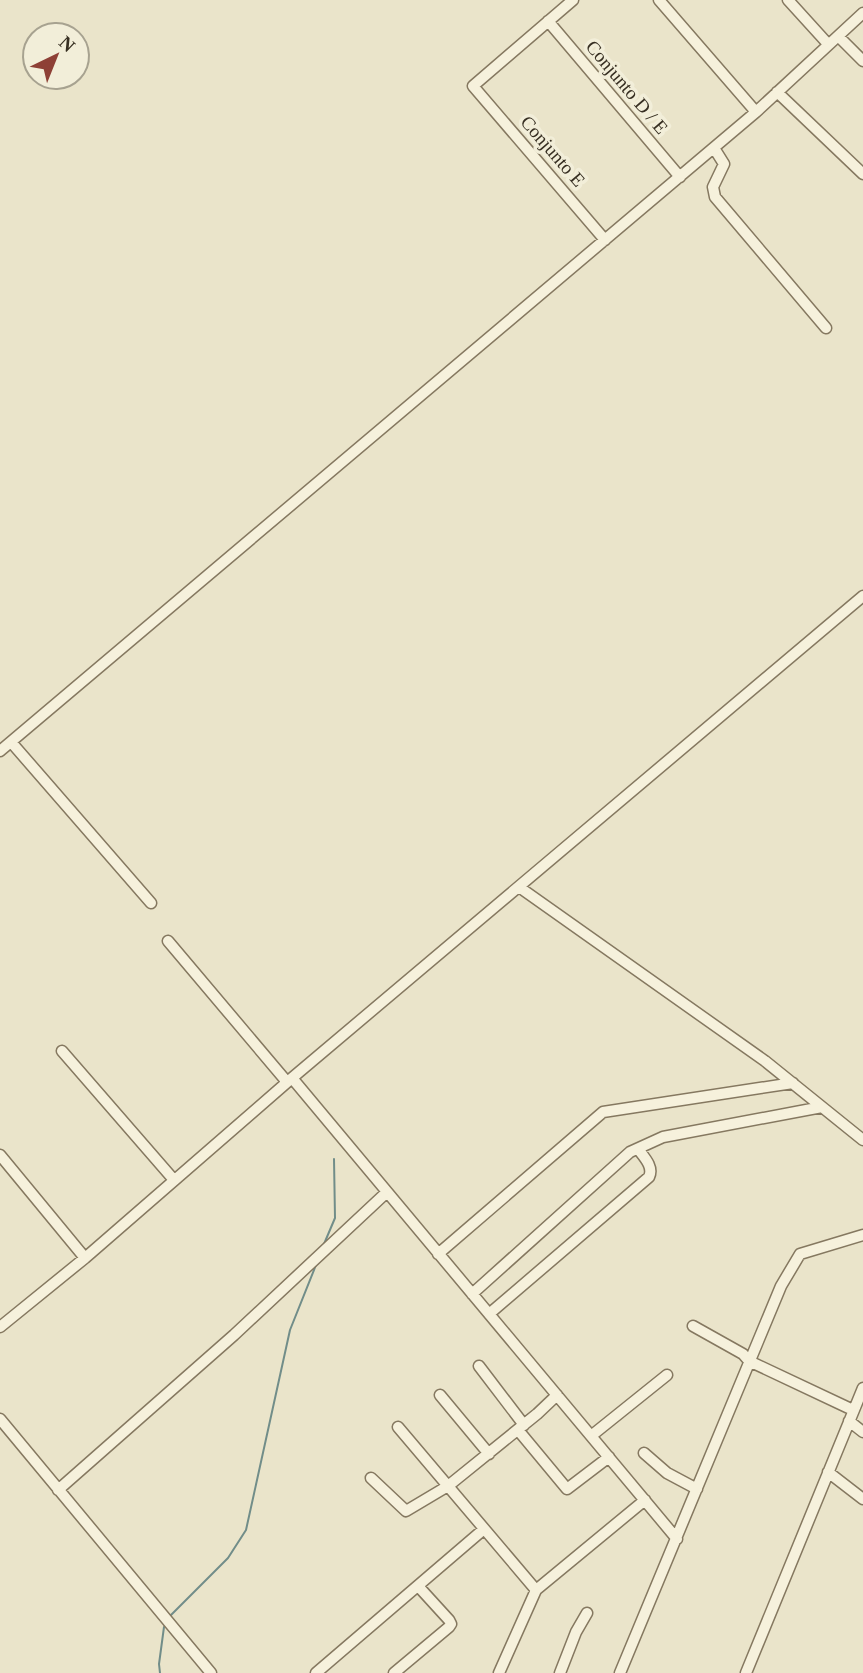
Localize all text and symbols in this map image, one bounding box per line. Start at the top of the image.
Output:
north arrow [21,21,91,91]
text: N [55,32,80,56]
street label: Conjunto D / E [582,36,672,138]
street label: Conjunto E [517,111,589,191]

